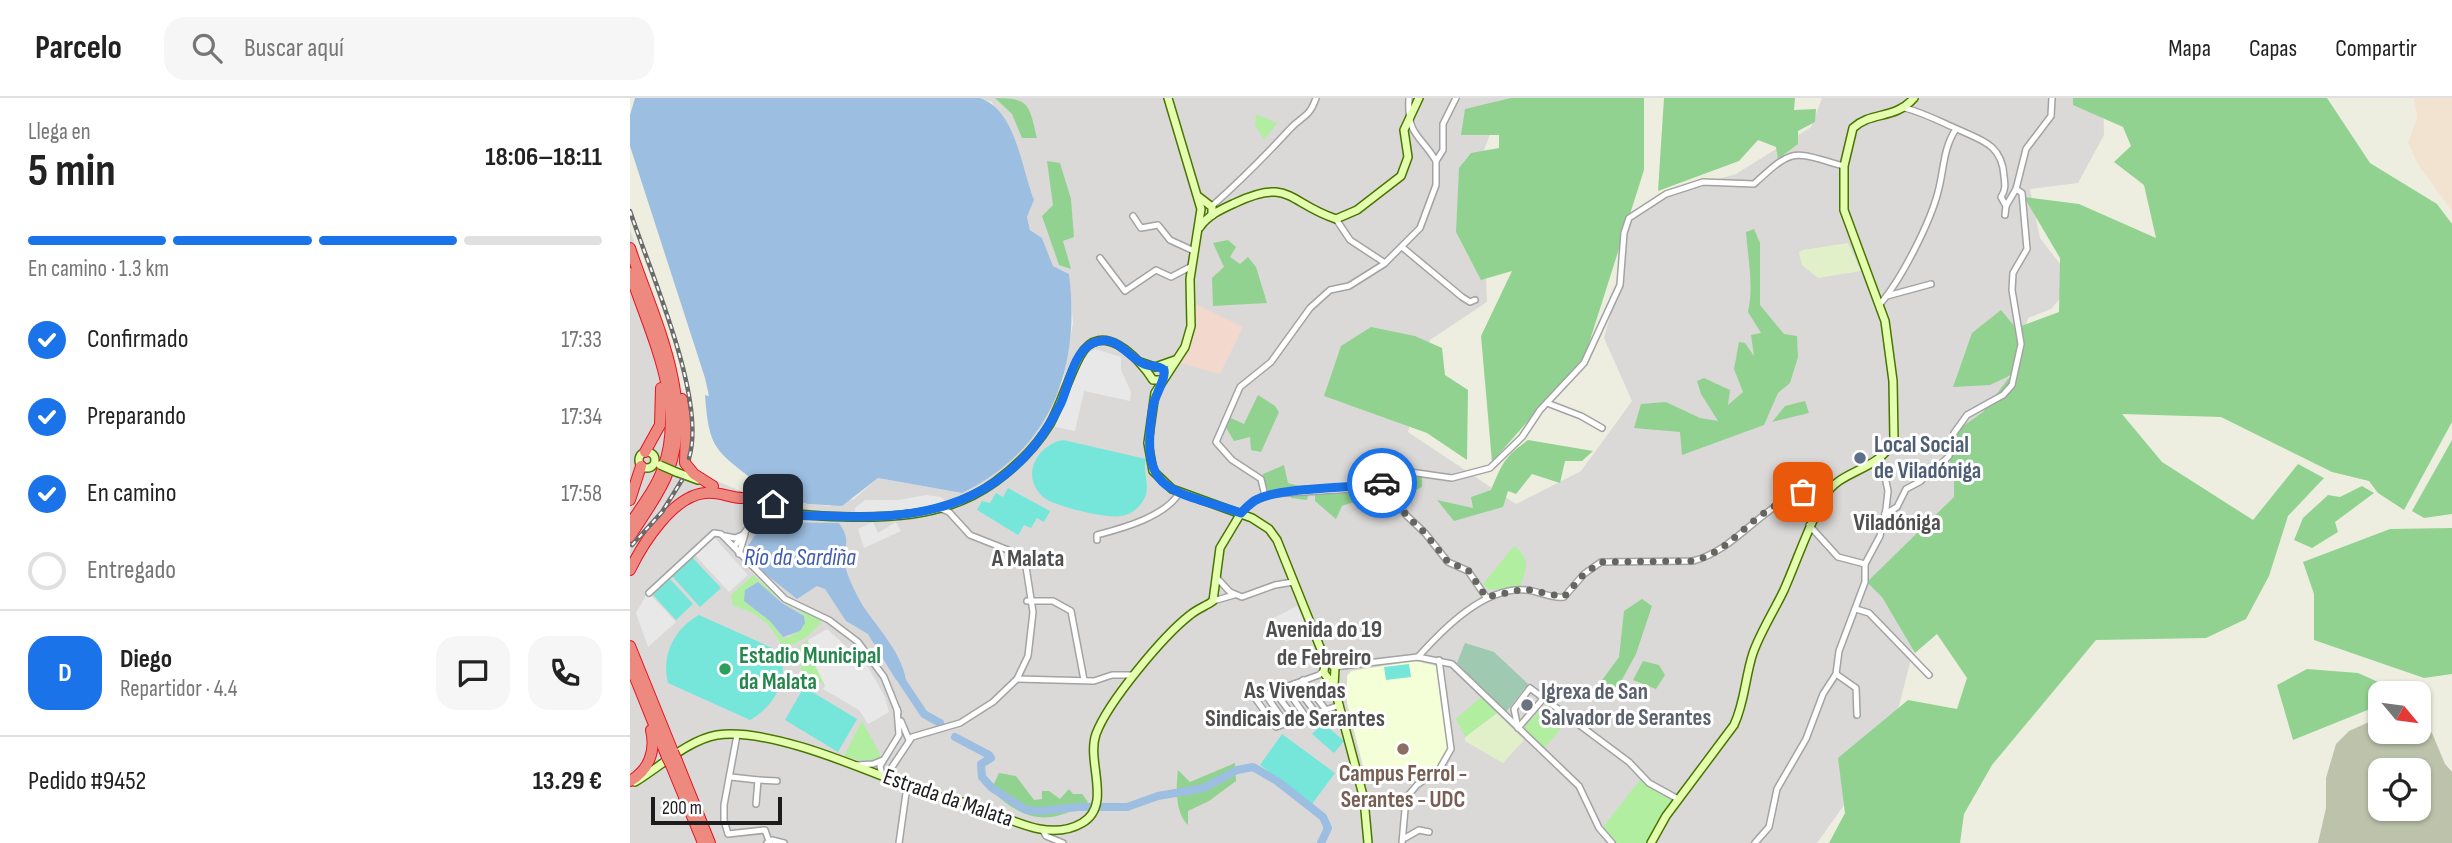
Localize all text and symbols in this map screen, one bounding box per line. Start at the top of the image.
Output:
search box [164,17,654,80]
text: Parcelo [35,28,122,68]
icon: search [188,29,226,67]
text: Buscar aquí [244,33,344,64]
text: Mapa [2168,34,2211,63]
text: Capas [2249,34,2297,63]
text: Compartir [2335,34,2417,63]
text: Llega en [28,118,91,146]
text: 18:06–18:11 [485,142,602,173]
text: 5 min [28,144,116,199]
text: En camino · 1.3 km [28,255,169,283]
icon: check [28,321,66,359]
text: Confirmado [87,324,188,355]
text: 17:33 [561,326,602,354]
icon: check [28,398,66,436]
text: Preparando [87,401,186,432]
text: 17:34 [561,403,602,431]
place label: Local Social de Viladóniga [1874,431,1981,485]
courier [1347,448,1417,518]
marker: Local Social de Viladóniga [1852,450,1868,466]
pin [1773,462,1833,522]
icon: car [1363,464,1401,502]
icon: bag [1784,473,1822,511]
pin [743,474,803,534]
icon: check [28,475,66,513]
text: En camino [87,478,177,509]
text: 17:58 [561,480,602,508]
icon: home [754,485,792,523]
district label: Viladóniga [1853,508,1941,537]
water label: Río da Sardiña [744,543,856,572]
district label: A Malata [991,544,1064,573]
text: Entregado [87,555,176,586]
district label: Avenida do 19 de Febreiro [1265,615,1382,672]
button: chat [436,636,510,710]
button: phone [528,636,602,710]
place label: Estadio Municipal da Malata [739,642,881,696]
text: Diego [120,644,172,675]
text: D [58,658,72,689]
marker: Estadio Municipal da Malata [717,661,733,677]
text: Repartidor · 4.4 [120,675,237,703]
district label: As Vivendas Sindicais de Serantes [1205,676,1385,733]
place label: Igrexa de San Salvador de Serantes [1541,678,1711,732]
north arrow [2368,681,2431,744]
map controls [2368,681,2431,821]
marker: Igrexa de San Salvador de Serantes [1519,697,1535,713]
marker: Campus Ferrol - Serantes - UDC [1395,741,1411,757]
button: locate [2368,758,2431,821]
place label: Campus Ferrol - Serantes - UDC [1339,760,1467,814]
street label: Estrada da Malata [879,763,1017,833]
text: Pedido #9452 [28,766,146,797]
text: 13.29 € [533,766,602,797]
scale bar [651,794,782,826]
text: 200 m [662,797,702,820]

